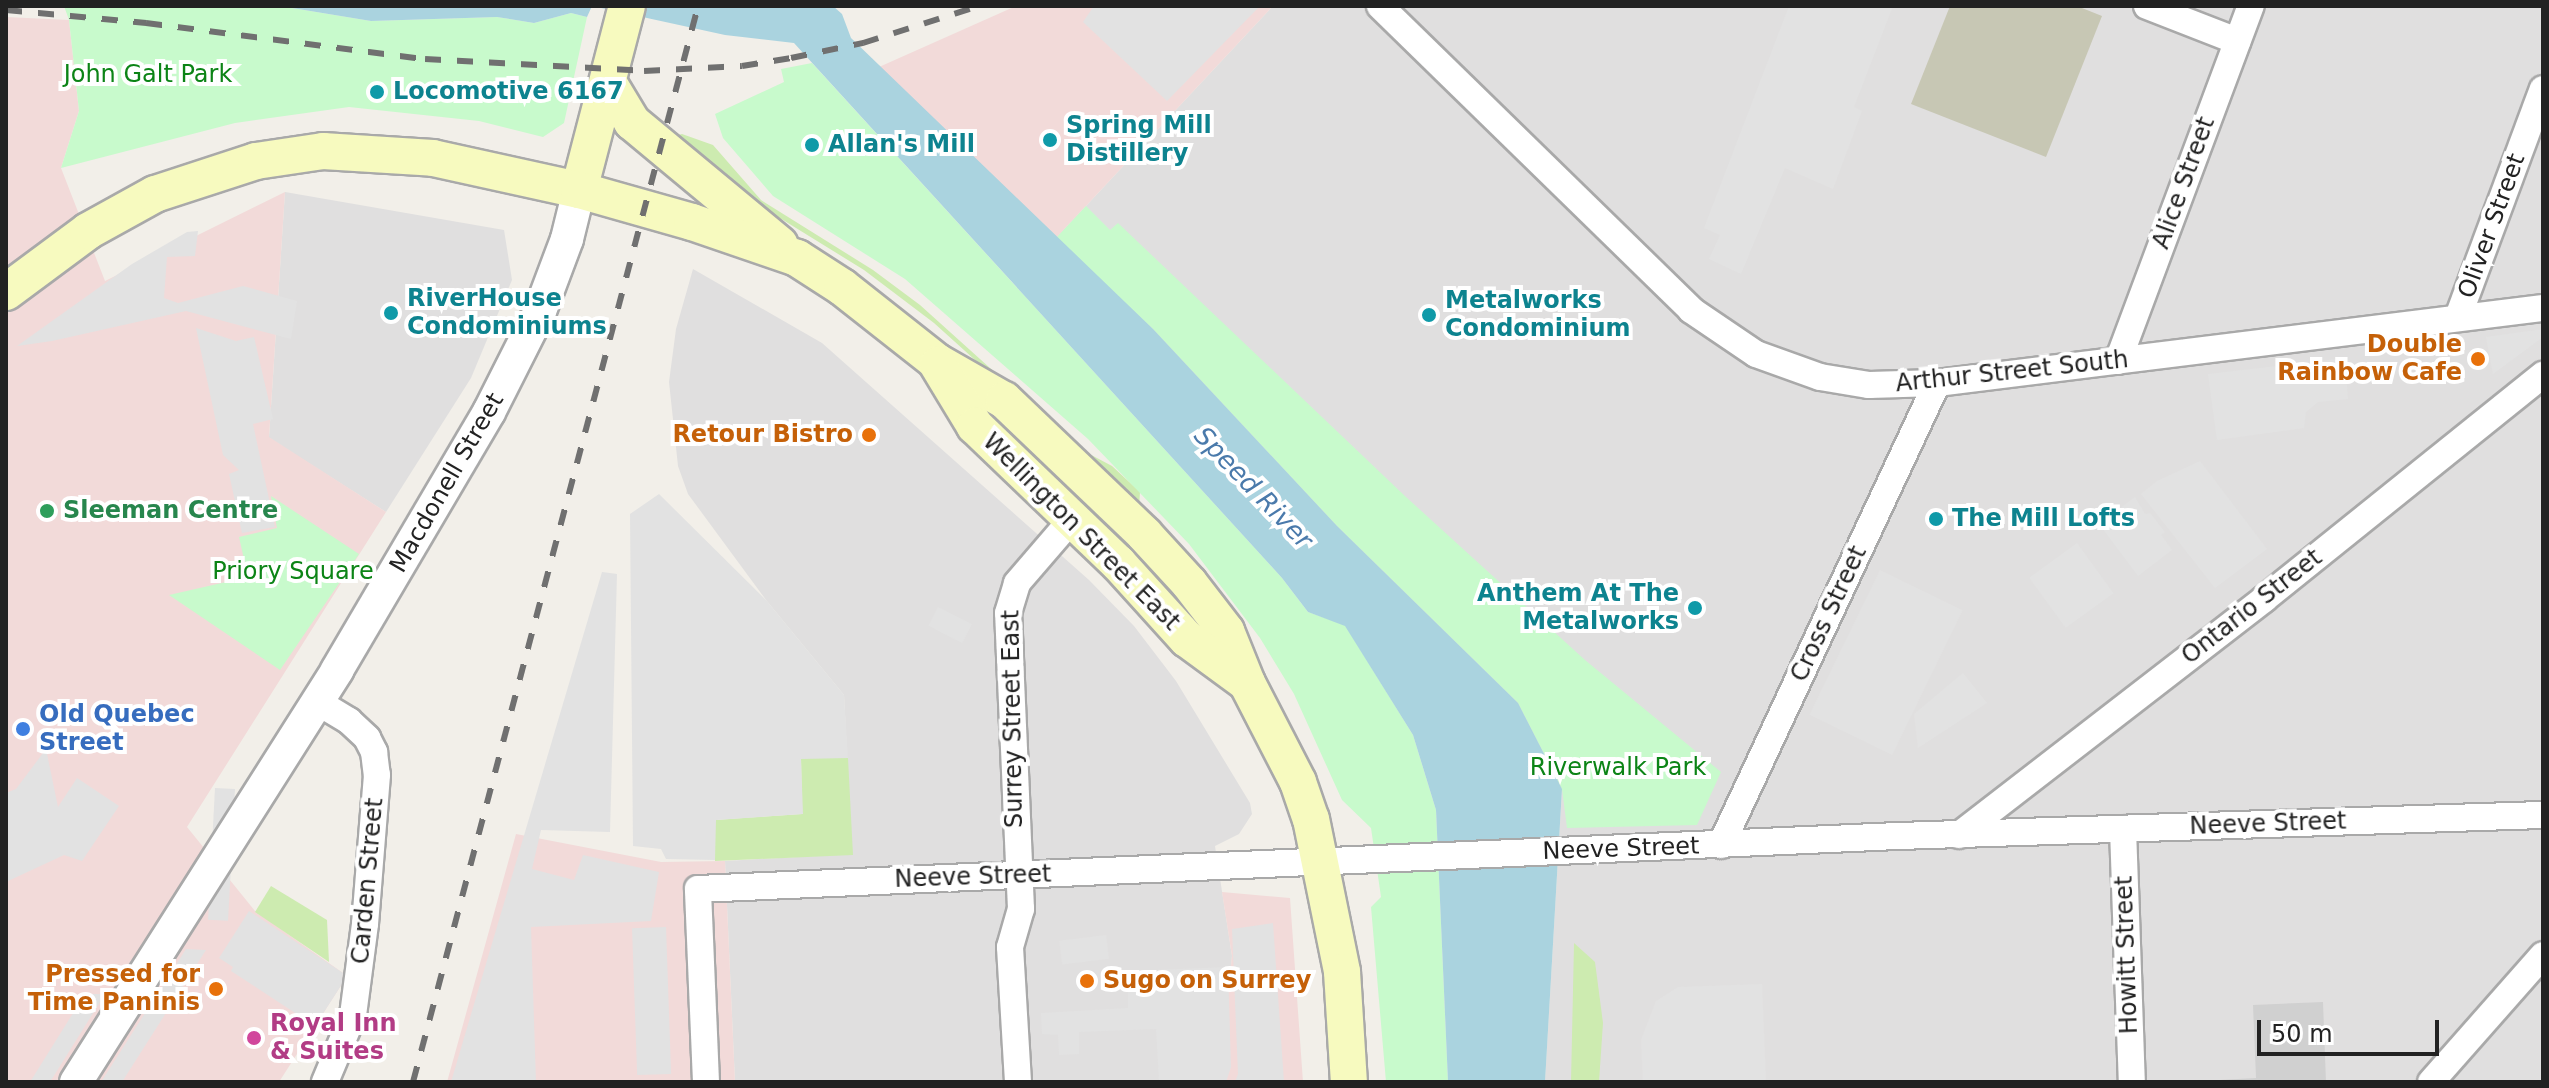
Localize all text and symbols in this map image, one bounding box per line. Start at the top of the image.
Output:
park label: John Galt Park [64,61,232,89]
place label: Locomotive 6167 [393,78,624,106]
marker: Locomotive 6167 [368,83,386,101]
place label: Spring Mill Distillery [1066,112,1212,168]
street label: Alice Street [2147,113,2221,253]
place label: Allan's Mill [828,131,975,159]
marker: Spring Mill Distillery [1041,131,1059,149]
marker: Allan's Mill [803,136,821,154]
street label: Oliver Street [2453,150,2531,302]
place label: RiverHouse Condominiums [407,285,607,341]
place label: Metalworks Condominium [1445,287,1630,343]
marker: RiverHouse Condominiums [382,304,400,322]
marker: Metalworks Condominium [1420,306,1438,324]
place label: Double Rainbow Cafe [2277,331,2462,387]
street label: Arthur Street South [1894,345,2130,399]
marker: Double Rainbow Cafe [2469,350,2487,368]
street label: Macdonell Street [384,388,510,578]
place label: Retour Bistro [672,421,853,449]
water label: Speed River [1187,421,1319,555]
marker: Retour Bistro [860,426,878,444]
street label: Wellington Street East [976,427,1186,637]
place label: Sleeman Centre [63,497,278,525]
marker: Sleeman Centre [38,502,56,520]
place label: The Mill Lofts [1952,505,2135,533]
marker: The Mill Lofts [1927,510,1945,528]
street label: Cross Street [1785,542,1873,686]
street label: Ontario Street [2176,543,2328,671]
park label: Priory Square [212,558,374,586]
place label: Anthem At The Metalworks [1477,580,1679,636]
marker: Anthem At The Metalworks [1686,599,1704,617]
street label: Surrey Street East [997,610,1029,828]
place label: Old Quebec Street [39,701,195,757]
marker: Old Quebec Street [14,720,32,738]
park label: Riverwalk Park [1530,754,1706,782]
street label: Carden Street [346,797,390,965]
street label: Neeve Street [2189,807,2347,841]
street label: Neeve Street [1542,832,1700,866]
street label: Neeve Street [894,860,1052,894]
street label: Howitt Street [2110,875,2144,1035]
place label: Pressed for Time Paninis [28,961,200,1017]
place label: Sugo on Surrey [1103,967,1311,995]
marker: Sugo on Surrey [1078,972,1096,990]
marker: Pressed for Time Paninis [207,980,225,998]
scale bar [2261,1004,2443,1054]
place label: Royal Inn & Suites [270,1010,396,1066]
text: 50 m [2271,1020,2333,1048]
marker: Royal Inn & Suites [245,1029,263,1047]

